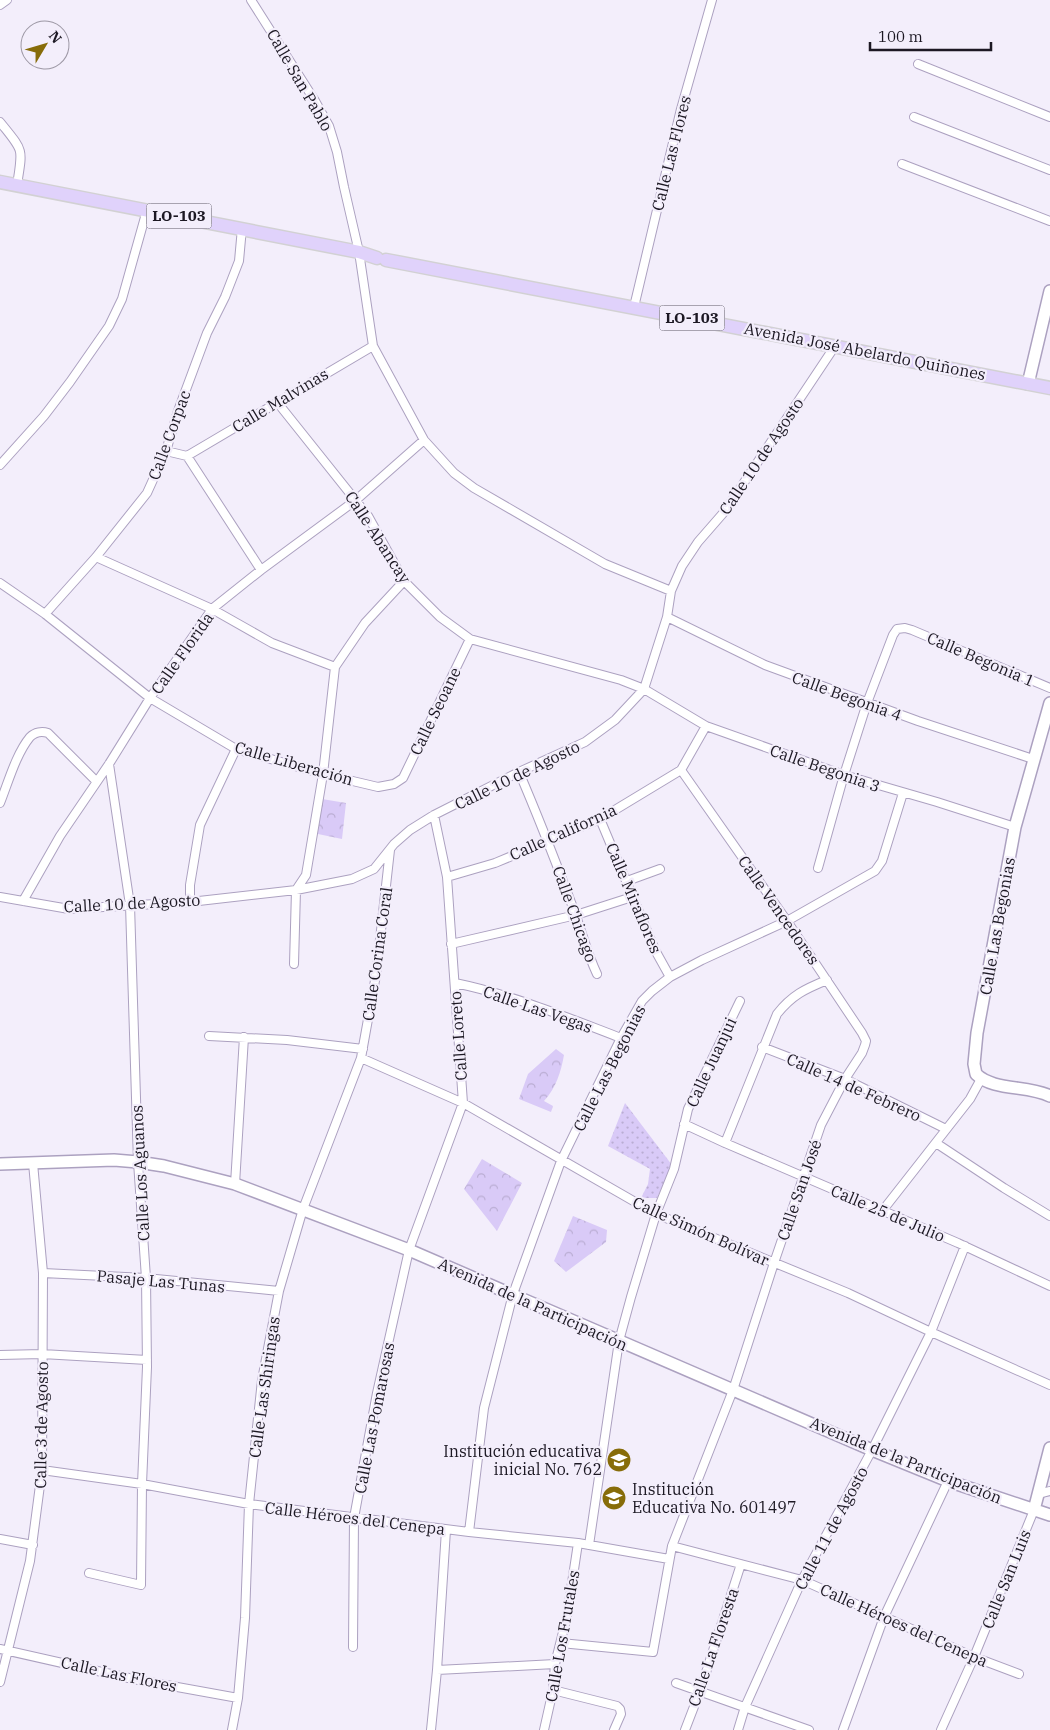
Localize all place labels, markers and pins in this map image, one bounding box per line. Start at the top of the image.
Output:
place label: Institución educativa inicial No. 762 [443,1441,602,1479]
school or university icon: Institución educativa inicial No. 762 [606,1447,632,1473]
place label: Institución Educativa No. 601497 [632,1479,797,1517]
school or university icon: Institución Educativa No. 601497 [601,1485,627,1511]

